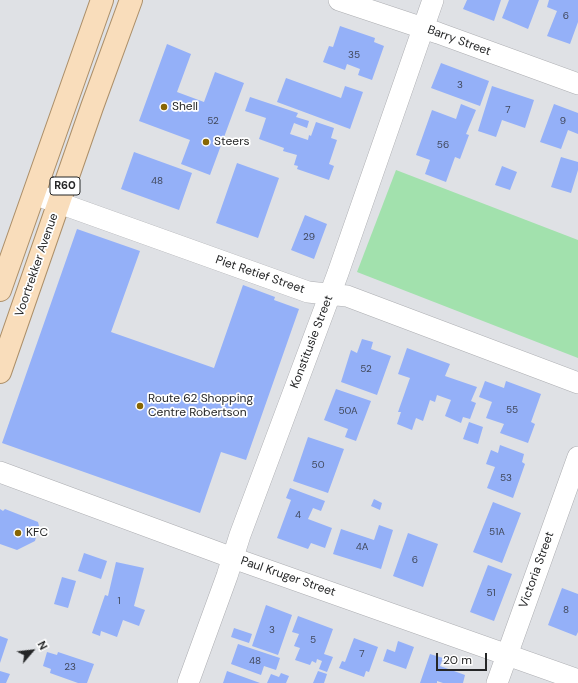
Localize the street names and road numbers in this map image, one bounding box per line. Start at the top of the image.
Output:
street label: Barry Street [425,23,493,59]
road number: R60 [50,177,80,195]
street label: Voortrekker Avenue [13,211,61,319]
street label: Piet Retief Street [213,253,307,297]
street label: Konstitusie Street [288,293,336,391]
street label: Victoria Street [517,530,557,610]
street label: Paul Kruger Street [239,554,337,600]

